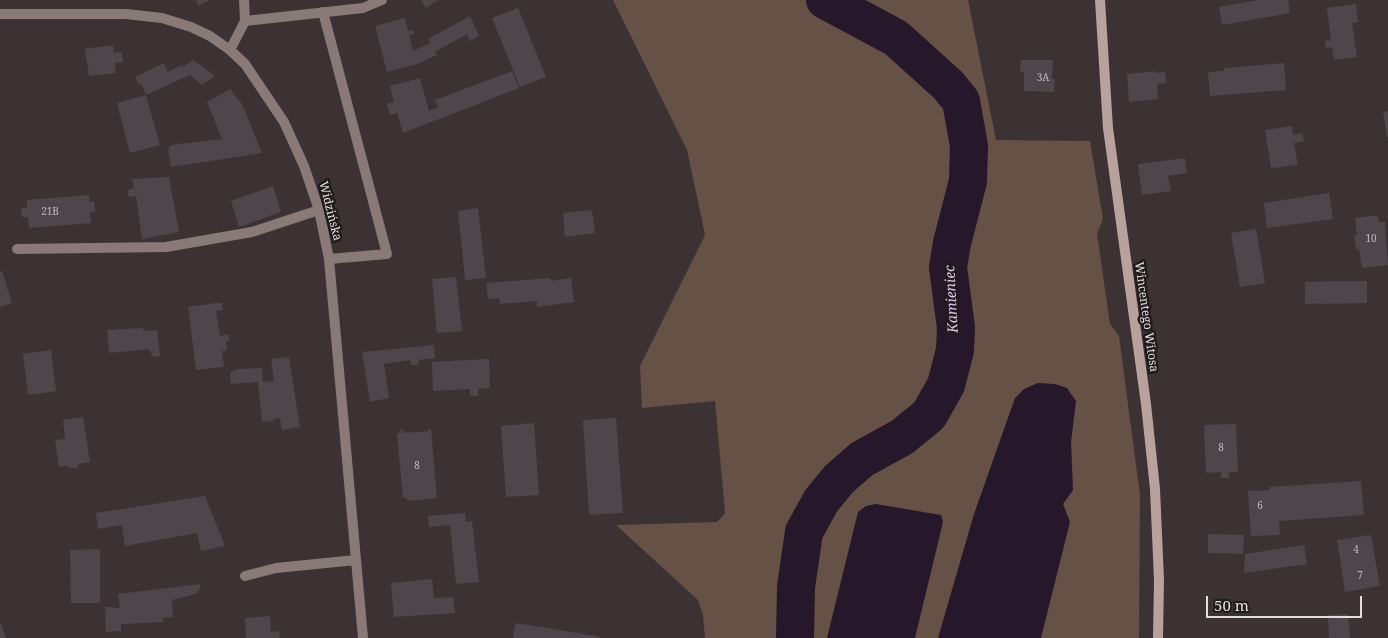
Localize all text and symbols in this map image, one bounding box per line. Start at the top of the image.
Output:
house number: 3A [1037,72,1049,84]
street label: Widzińska [316,180,344,242]
house number: 21B [41,206,59,218]
house number: 10 [1365,233,1377,245]
street label: Wincentego Witosa [1131,261,1161,373]
water label: Kamieniec [942,265,962,333]
house number: 8 [1218,442,1224,454]
house number: 8 [414,460,420,472]
house number: 6 [1257,500,1263,512]
house number: 4 [1353,544,1359,556]
house number: 7 [1357,570,1363,582]
scale bar [1208,586,1364,618]
text: 50 m [1214,595,1249,615]

